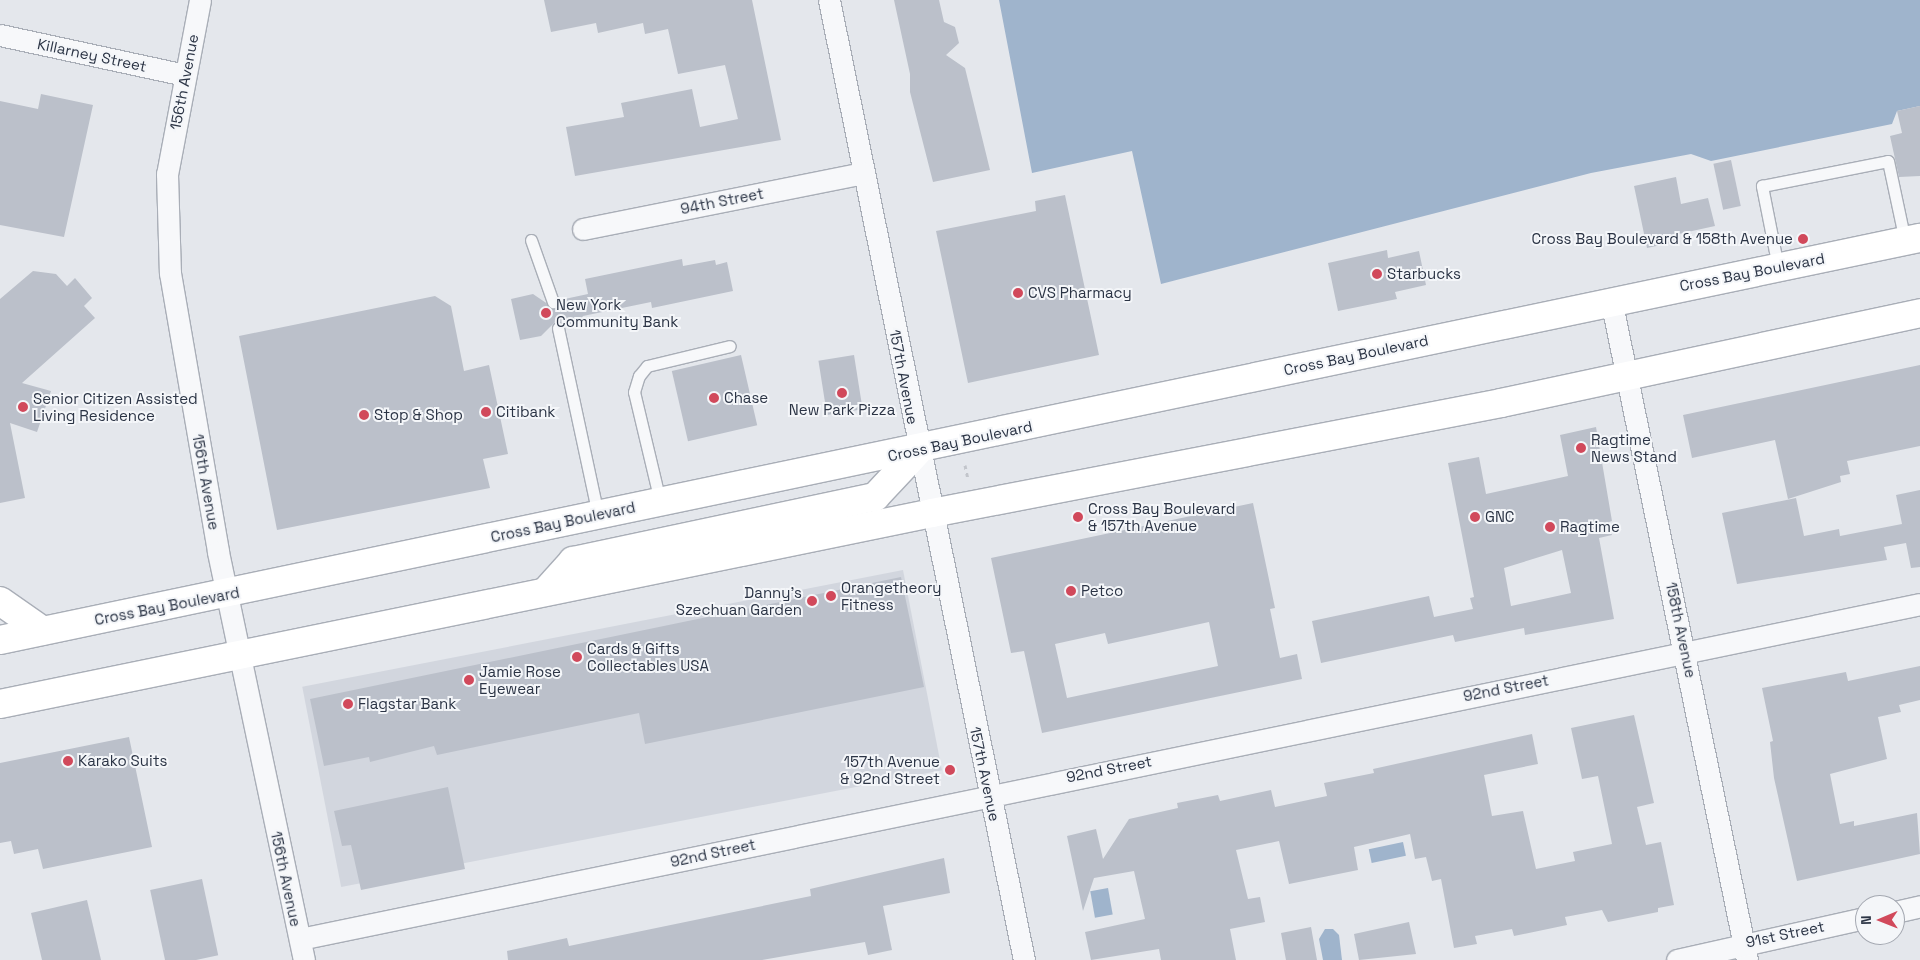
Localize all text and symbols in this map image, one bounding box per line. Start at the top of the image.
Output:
street label: 156th Avenue [166,32,202,132]
street label: Killarney Street [36,35,148,75]
street label: 94th Street [679,184,765,218]
place label: Cross Bay Boulevard & 158th Avenue [1531,230,1793,248]
marker: Cross Bay Boulevard & 158th Avenue [1797,233,1809,245]
street label: Cross Bay Boulevard [1678,249,1826,295]
place label: Starbucks [1387,265,1461,283]
marker: Starbucks [1371,268,1383,280]
place label: CVS Pharmacy [1028,284,1132,302]
marker: CVS Pharmacy [1012,287,1024,299]
place label: New York Community Bank [556,295,678,330]
marker: New York Community Bank [540,307,552,319]
street label: 157th Avenue [886,328,922,426]
street label: Cross Bay Boulevard [1282,331,1430,379]
marker: New Park Pizza [836,387,848,399]
place label: Senior Citizen Assisted Living Residence [33,389,198,424]
place label: Chase [724,389,768,407]
marker: Chase [708,392,720,404]
marker: Senior Citizen Assisted Living Residence [17,401,29,413]
place label: New Park Pizza [789,401,895,419]
place label: Citibank [496,403,555,421]
place label: Stop & Shop [374,406,463,424]
marker: Citibank [480,406,492,418]
marker: Stop & Shop [358,409,370,421]
street label: Cross Bay Boulevard [886,417,1034,465]
place label: Ragtime News Stand [1591,430,1677,465]
street label: 156th Avenue [189,432,223,532]
marker: Ragtime News Stand [1575,442,1587,454]
street label: Cross Bay Boulevard [489,498,637,546]
place label: Cross Bay Boulevard & 157th Avenue [1088,499,1235,534]
place label: GNC [1485,508,1514,526]
marker: Cross Bay Boulevard & 157th Avenue [1072,511,1084,523]
marker: GNC [1469,511,1481,523]
place label: Ragtime [1560,518,1620,536]
marker: Ragtime [1544,521,1556,533]
place label: Orangetheory Fitness [841,578,942,613]
street label: 158th Avenue [1662,580,1700,680]
place label: Petco [1081,582,1123,600]
street label: Cross Bay Boulevard [93,583,241,629]
place label: Danny's Szechuan Garden [676,583,802,618]
marker: Petco [1065,585,1077,597]
marker: Orangetheory Fitness [825,590,837,602]
marker: Danny's Szechuan Garden [806,595,818,607]
place label: Cards & Gifts Collectables USA [587,639,709,674]
marker: Cards & Gifts Collectables USA [571,651,583,663]
place label: Jamie Rose Eyewear [479,662,561,697]
street label: 92nd Street [1462,671,1550,705]
marker: Jamie Rose Eyewear [463,674,475,686]
place label: Flagstar Bank [358,695,456,713]
marker: Flagstar Bank [342,698,354,710]
street label: 157th Avenue [966,725,1004,823]
place label: Karako Suits [78,752,167,770]
place label: 157th Avenue & 92nd Street [840,752,940,787]
street label: 92nd Street [1065,752,1153,786]
marker: Karako Suits [62,755,74,767]
marker: 157th Avenue & 92nd Street [944,764,956,776]
street label: 156th Avenue [267,830,305,928]
street label: 92nd Street [669,835,757,871]
north arrow [1855,895,1905,945]
text: N [1857,915,1875,925]
street label: 91st Street [1744,917,1826,951]

